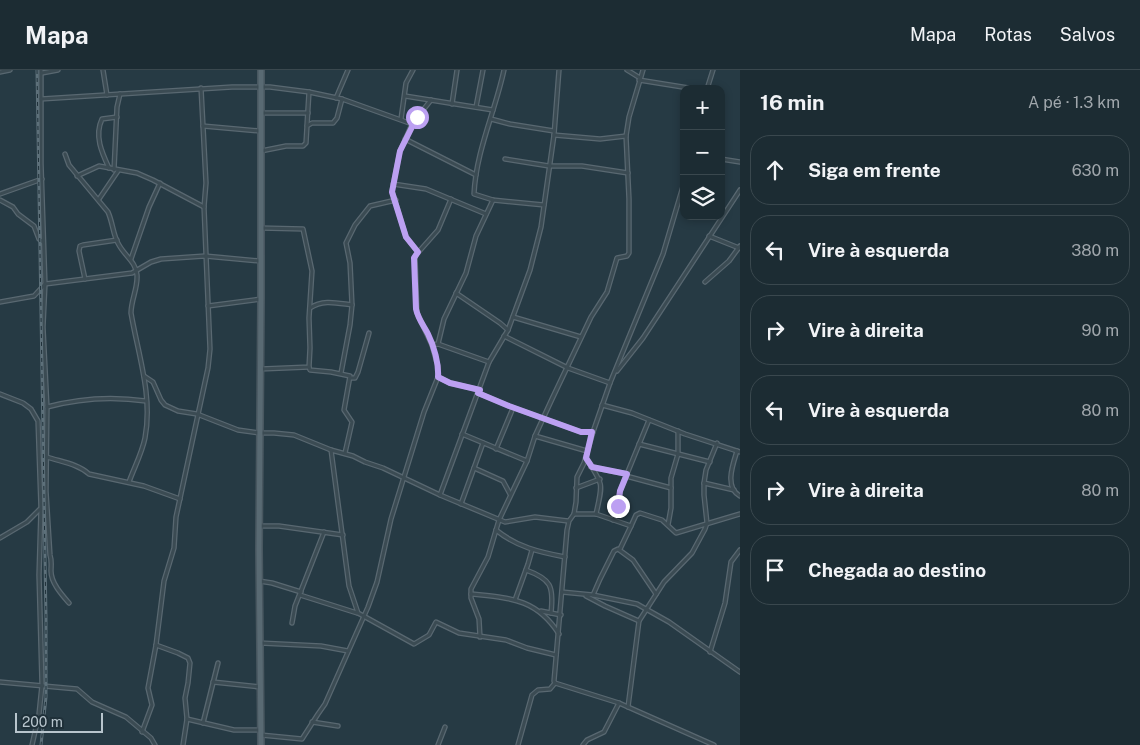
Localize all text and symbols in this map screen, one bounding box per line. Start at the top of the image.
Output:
text: Mapa [25,21,89,49]
text: Mapa [910,24,956,45]
text: Rotas [984,24,1032,45]
text: Salvos [1060,24,1115,45]
map controls [680,85,725,220]
button: + [680,85,725,130]
text: 16 min [760,90,825,115]
text: A pé · 1.3 km [1028,93,1120,112]
route start [406,106,429,129]
button: − [680,130,725,175]
icon: ahead [761,156,789,184]
text: Siga em frente [808,159,941,181]
text: 630 m [1072,161,1119,180]
button: layers [680,175,725,220]
icon: left [761,236,789,264]
text: Vire à esquerda [808,239,949,261]
text: 380 m [1071,241,1119,260]
icon: right [761,316,789,344]
text: Vire à direita [808,319,924,341]
text: 90 m [1082,321,1119,340]
icon: left [761,396,789,424]
text: Vire à esquerda [808,399,949,421]
text: 80 m [1081,401,1119,420]
icon: right [761,476,789,504]
text: Vire à direita [808,479,924,501]
text: 80 m [1081,481,1119,500]
route end [607,495,630,518]
icon: arrive [761,556,789,584]
text: Chegada ao destino [808,559,986,581]
scale bar [15,710,102,733]
text: 200 m [22,714,63,730]

